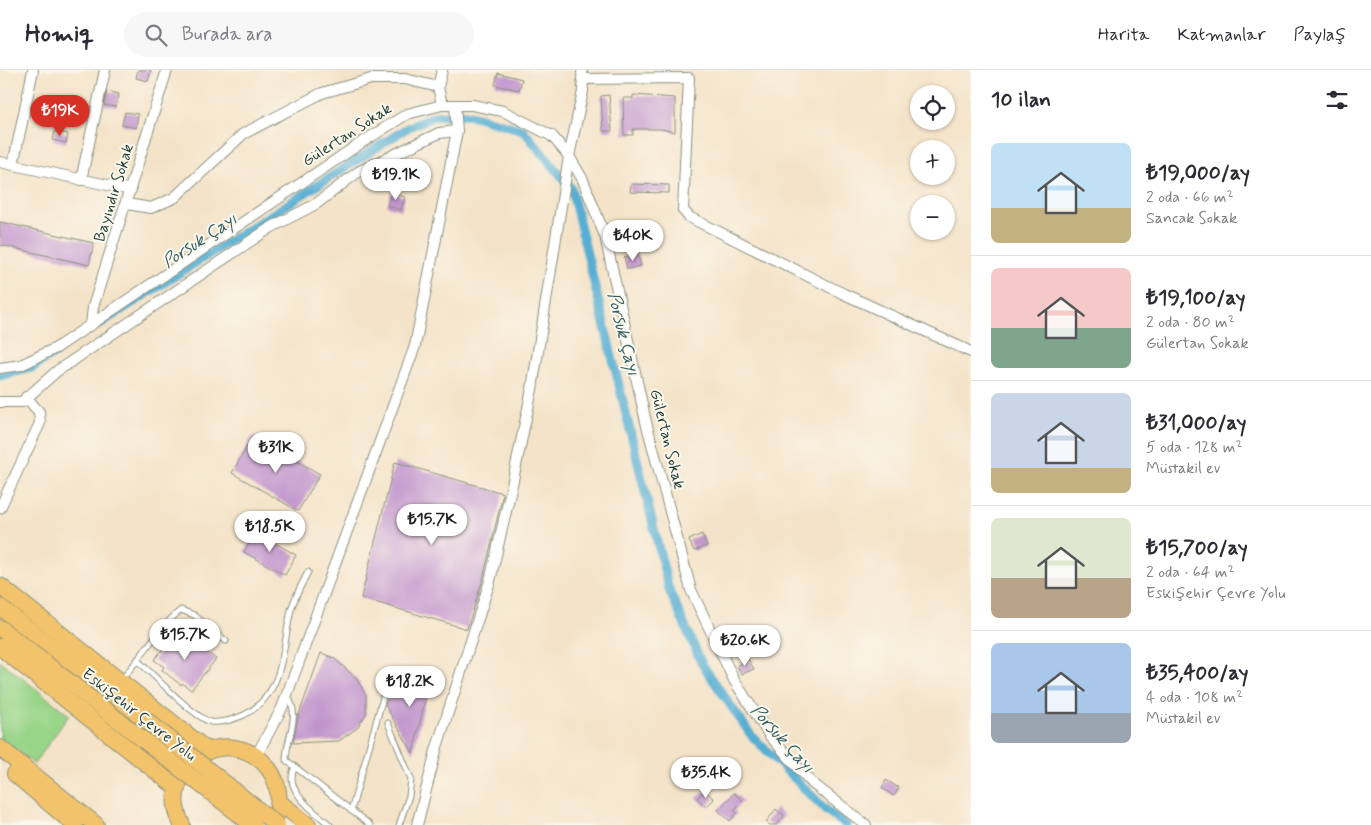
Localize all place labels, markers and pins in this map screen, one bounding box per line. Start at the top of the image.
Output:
pin: ₺19K [30,94,90,137]
pin: ₺19.1K [355,158,437,201]
pin: ₺40K [603,220,663,262]
pin: ₺31K [246,432,306,474]
pin: ₺15.7K [391,504,473,546]
pin: ₺18.5K [229,510,311,553]
pin: ₺15.7K [144,618,226,661]
pin: ₺20.6K [704,624,786,667]
pin: ₺18.2K [369,666,451,708]
pin: ₺35.4K [665,756,747,799]

